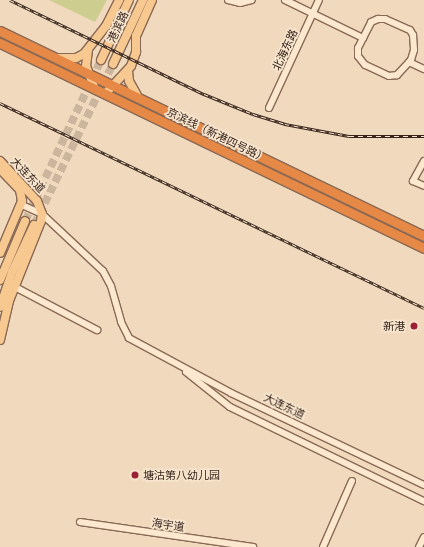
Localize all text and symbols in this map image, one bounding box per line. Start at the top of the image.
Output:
street label: 港滨路 [105,9,131,45]
street label: 北海东路 [270,27,300,73]
street label: 京滨线（新港四号路） [165,105,269,165]
street label: 大连东道 [8,154,48,196]
place label: 新港 [383,319,405,333]
marker: 新港 [408,320,420,332]
street label: 大连东道 [261,390,307,422]
place label: 塘沽第八幼儿园 [143,468,220,482]
marker: 塘沽第八幼儿园 [130,470,140,480]
street label: 海宇道 [151,516,185,534]

